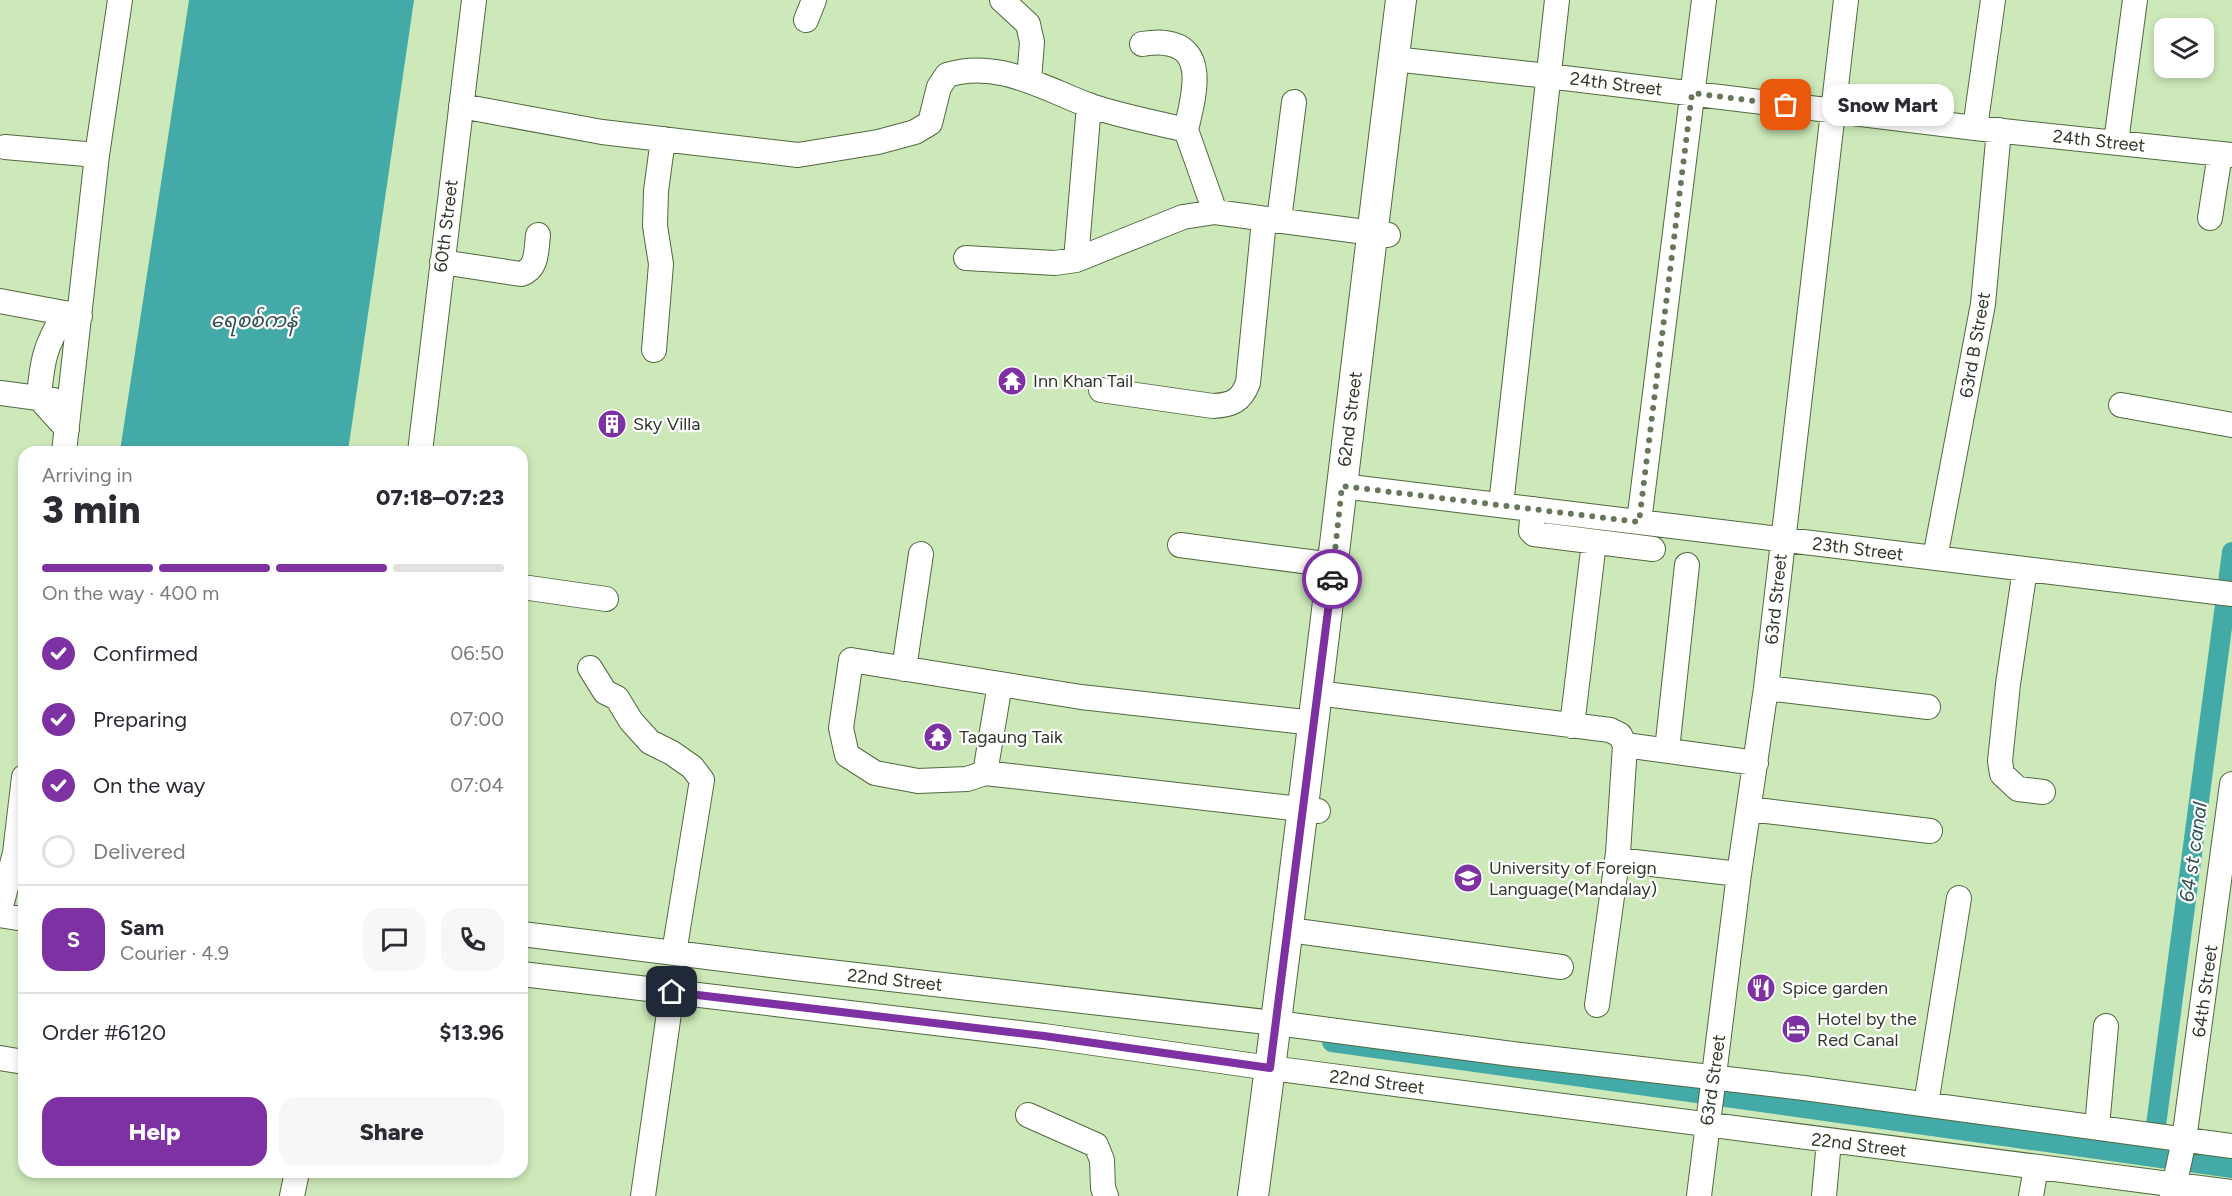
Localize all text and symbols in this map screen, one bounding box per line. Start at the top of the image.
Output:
map controls [2154,18,2214,78]
button: layers [2154,18,2214,78]
street label: 24th Street [1569,67,1664,101]
pin [1760,79,1811,130]
callout: Snow Mart [1822,84,1954,126]
icon: bag [1769,88,1802,121]
text: Snow Mart [1838,93,1938,117]
street label: 24th Street [2052,125,2147,157]
street label: 60th Street [429,178,463,274]
street label: 63rd B Street [1955,290,1995,400]
water label: ရေစစ်ကန် [211,306,300,337]
temple icon: Inn Khan Tail [996,365,1028,397]
place label: Inn Khan Tail [1033,370,1133,392]
street label: 62nd Street [1333,370,1367,468]
building icon: Sky Villa [596,408,628,440]
place label: Sky Villa [633,413,700,435]
text: Arriving in [42,463,132,487]
text: 07:18–07:23 [376,484,504,511]
text: 3 min [42,486,140,533]
street label: 23th Street [1811,533,1905,566]
courier [1302,549,1362,609]
street label: 63rd Street [1760,552,1792,646]
icon: car [1316,563,1349,596]
text: On the way · 400 m [42,581,219,605]
icon: check [42,637,75,670]
text: Confirmed [93,640,198,667]
text: 06:50 [450,641,504,665]
icon: check [42,703,75,736]
text: Preparing [93,706,187,733]
text: 07:00 [450,707,504,731]
temple icon: Tagaung Taik [922,721,954,753]
place label: Tagaung Taik [959,726,1063,748]
icon: check [42,769,75,802]
text: On the way [93,772,205,799]
text: 07:04 [450,773,504,797]
water label: 64 st canal [2174,800,2212,904]
text: Delivered [93,838,186,865]
place label: University of Foreign Language(Mandalay) [1489,857,1657,900]
school or university icon: University of Foreign Language(Mandalay) [1452,862,1484,894]
button: chat [363,908,426,971]
button: phone [441,908,504,971]
text: Sam [120,914,164,941]
text: S [67,926,80,953]
text: Courier · 4.9 [120,941,229,965]
street label: 64th Street [2188,943,2222,1039]
street label: 22nd Street [846,964,944,996]
pin [646,966,697,1017]
restaurant icon: Spice garden [1745,972,1777,1004]
icon: home [655,975,688,1008]
place label: Spice garden [1782,977,1888,999]
place label: Hotel by the Red Canal [1817,1008,1917,1051]
hotel icon: Hotel by the Red Canal [1780,1013,1812,1045]
text: Order #6120 [42,1019,166,1046]
text: $13.96 [439,1019,504,1046]
street label: 63rd Street [1696,1033,1730,1127]
street label: 22nd Street [1328,1065,1426,1099]
button: Help [42,1097,267,1166]
button: Share [279,1097,504,1166]
street label: 22nd Street [1810,1128,1908,1162]

